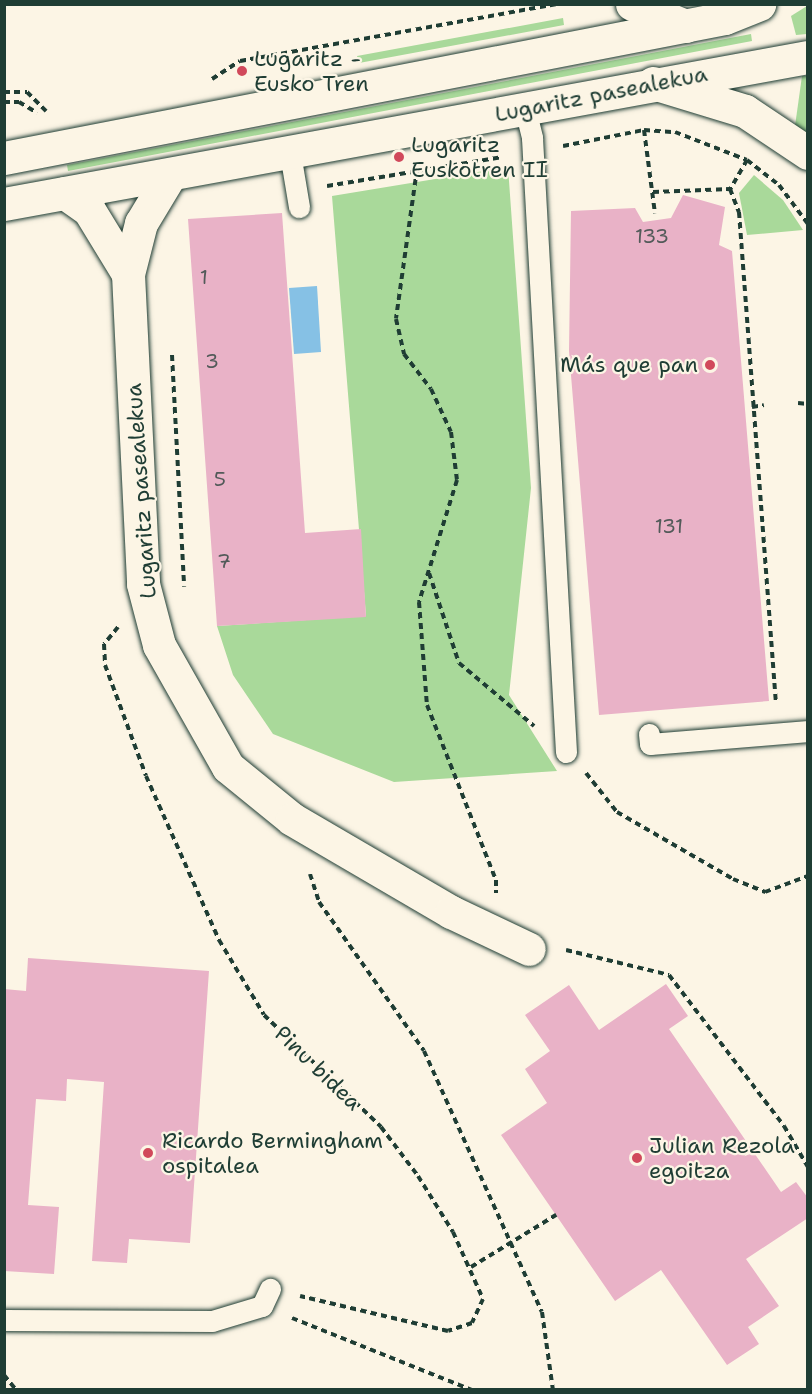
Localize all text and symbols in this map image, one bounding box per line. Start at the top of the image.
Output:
place label: Lugaritz - Eusko Tren [254,45,369,96]
street label: Lugaritz pasealekua [493,60,709,128]
marker: Lugaritz - Eusko Tren [235,64,249,78]
place label: Lugaritz Euskotren II [411,131,548,182]
marker: Lugaritz Euskotren II [392,150,406,164]
house number: 133 [635,224,669,248]
house number: 1 [200,265,208,289]
house number: 3 [205,349,219,373]
place label: Más que pan [560,352,698,378]
marker: Más que pan [703,358,717,372]
street label: Lugaritz pasealekua [120,382,162,600]
house number: 5 [214,467,226,491]
house number: 131 [655,514,683,538]
house number: 7 [217,549,231,573]
street label: Pinu bidea [269,1020,367,1116]
place label: Ricardo Bermingham ospitalea [162,1127,383,1178]
place label: Julian Rezola egoitza [649,1132,795,1184]
marker: Ricardo Bermingham ospitalea [139,1144,157,1162]
marker: Julian Rezola egoitza [630,1151,644,1165]

